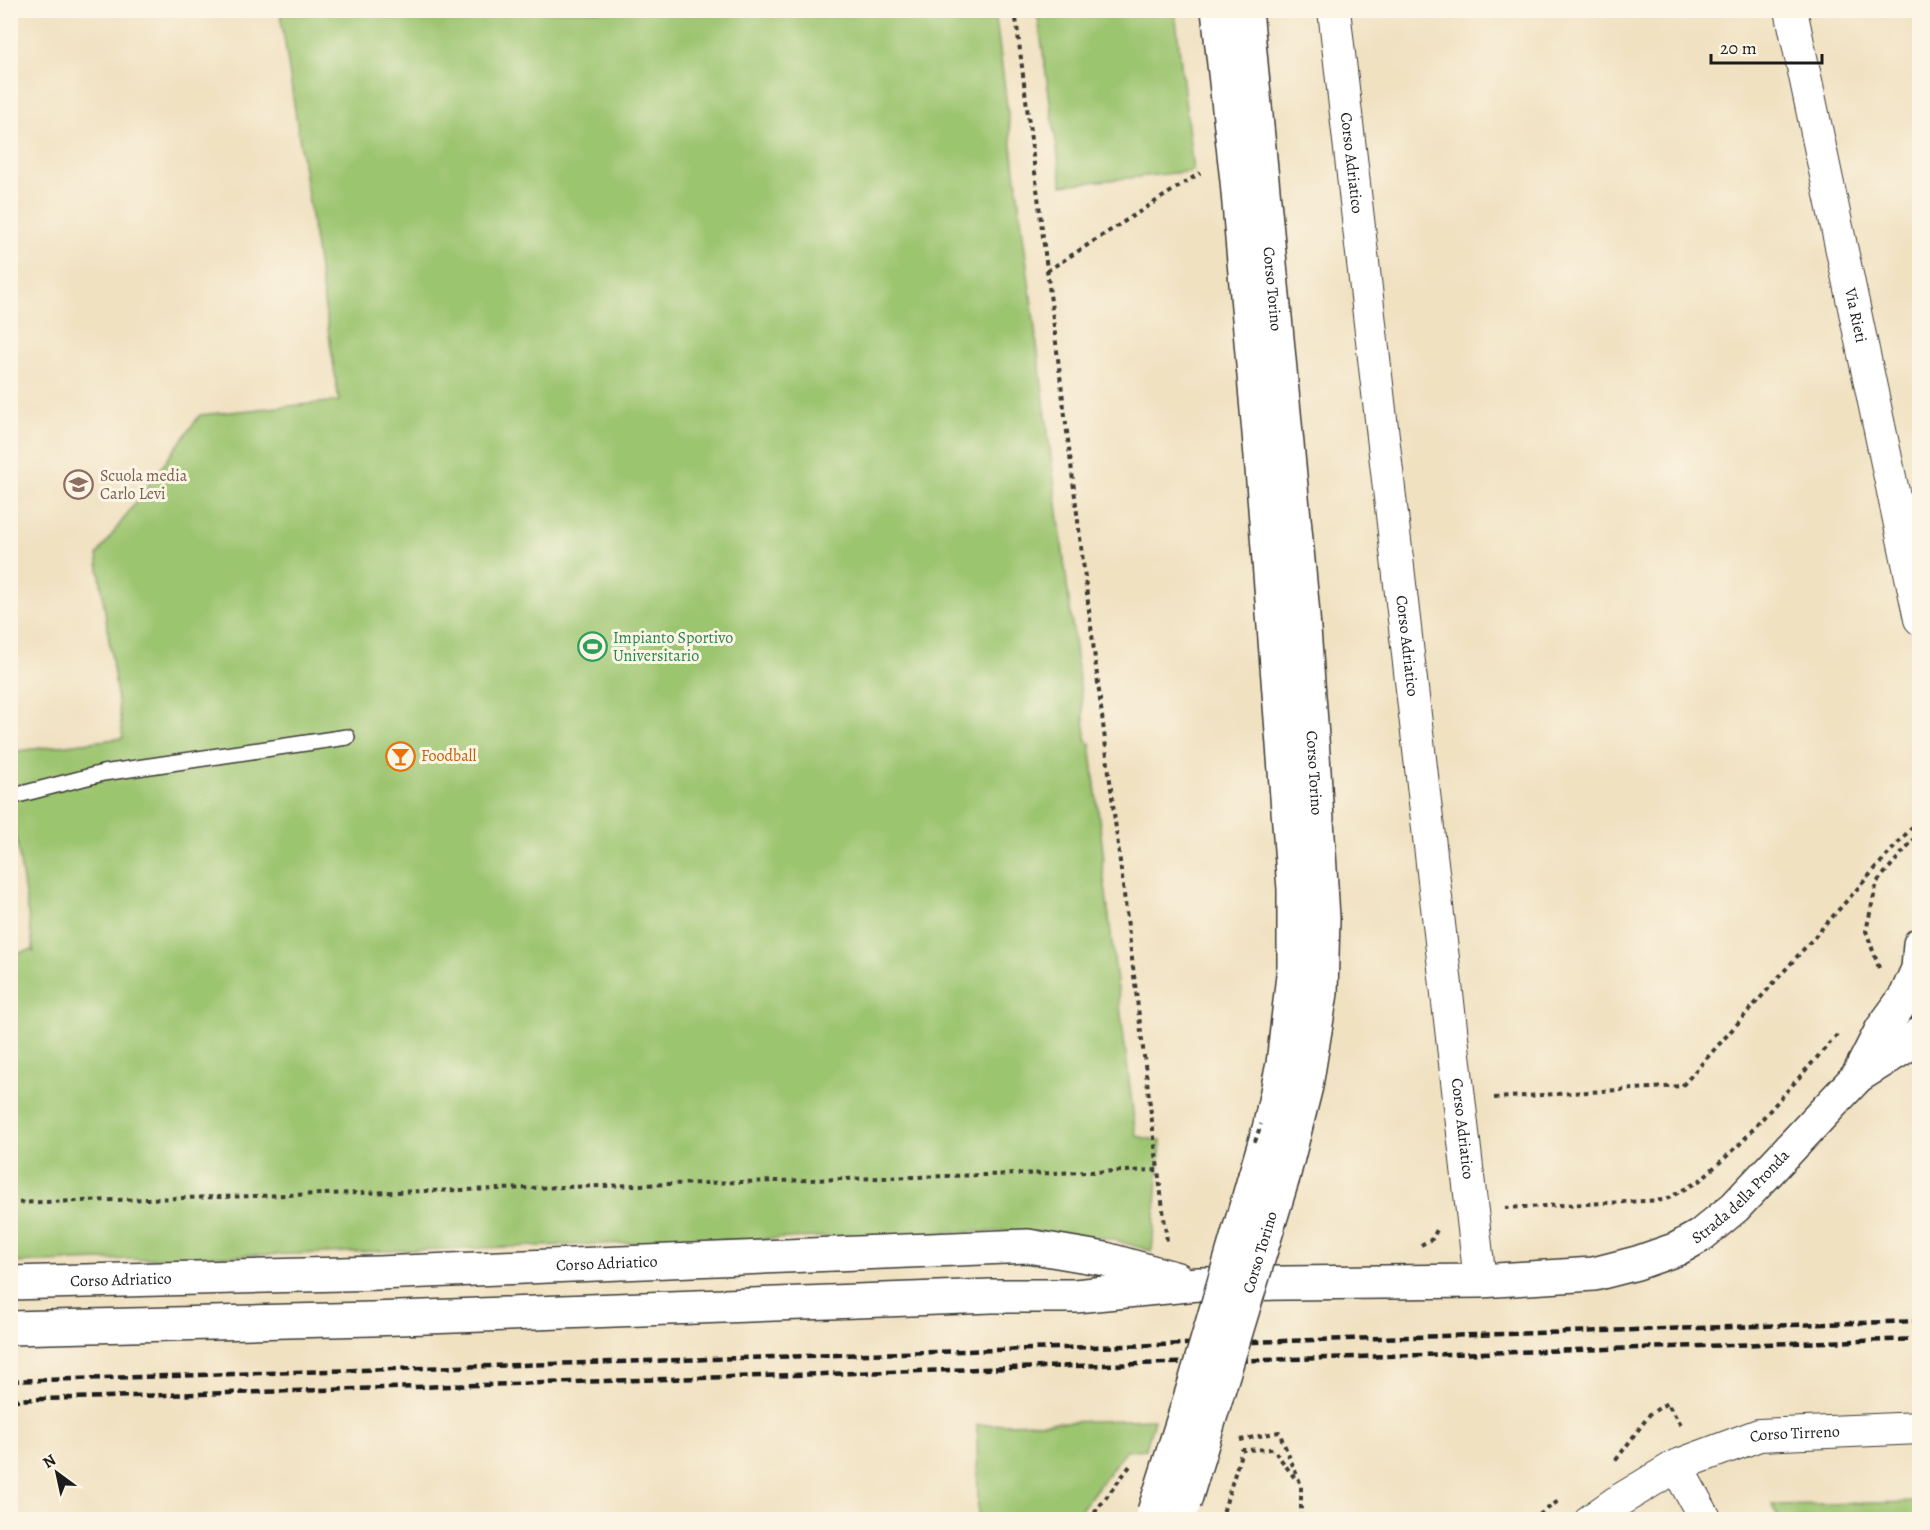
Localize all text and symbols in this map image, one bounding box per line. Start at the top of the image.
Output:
scale bar [1711,27,1822,65]
text: 20 m [1720,36,1757,60]
street label: Corso Adriatico [1335,111,1368,215]
street label: Corso Torino [1257,246,1287,332]
street label: Via Rieti [1839,285,1872,345]
place label: Scuola media Carlo Levi [100,465,188,505]
school or university icon: Scuola media Carlo Levi [63,469,95,501]
street label: Corso Adriatico [1390,594,1424,698]
place label: Impianto Sportivo Universitario [613,627,733,667]
sports icon: Impianto Sportivo Universitario [576,631,608,663]
street label: Corso Torino [1301,730,1328,816]
bar icon: Foodball [384,740,416,772]
place label: Foodball [421,745,476,767]
street label: Corso Adriatico [1446,1077,1479,1180]
street label: Strada della Pronda [1688,1144,1795,1249]
street label: Corso Torino [1237,1209,1283,1296]
street label: Corso Adriatico [555,1250,658,1277]
street label: Corso Adriatico [70,1268,172,1292]
street label: Corso Tirreno [1746,1421,1840,1449]
north arrow [27,1443,87,1503]
text: N [38,1449,61,1474]

